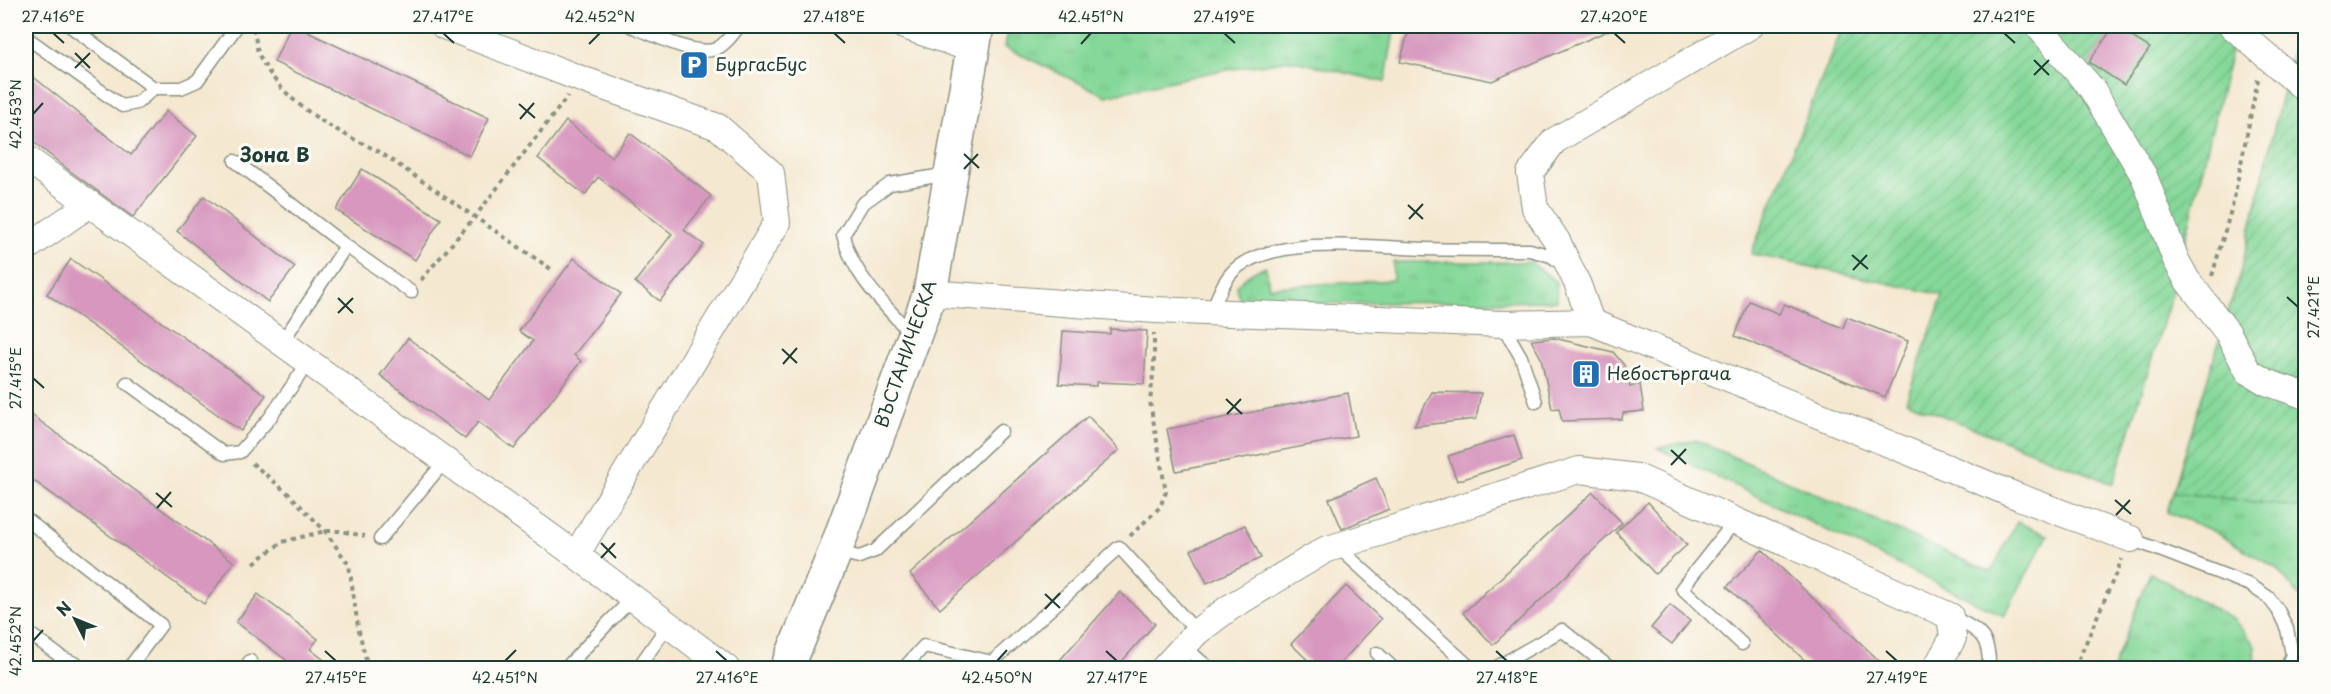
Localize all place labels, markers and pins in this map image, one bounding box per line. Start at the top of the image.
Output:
parking icon: БургасБус [678,49,710,81]
place label: БургасБус [715,50,807,77]
building icon: Небостъргача [1570,358,1602,390]
place label: Небостъргача [1607,359,1731,386]

